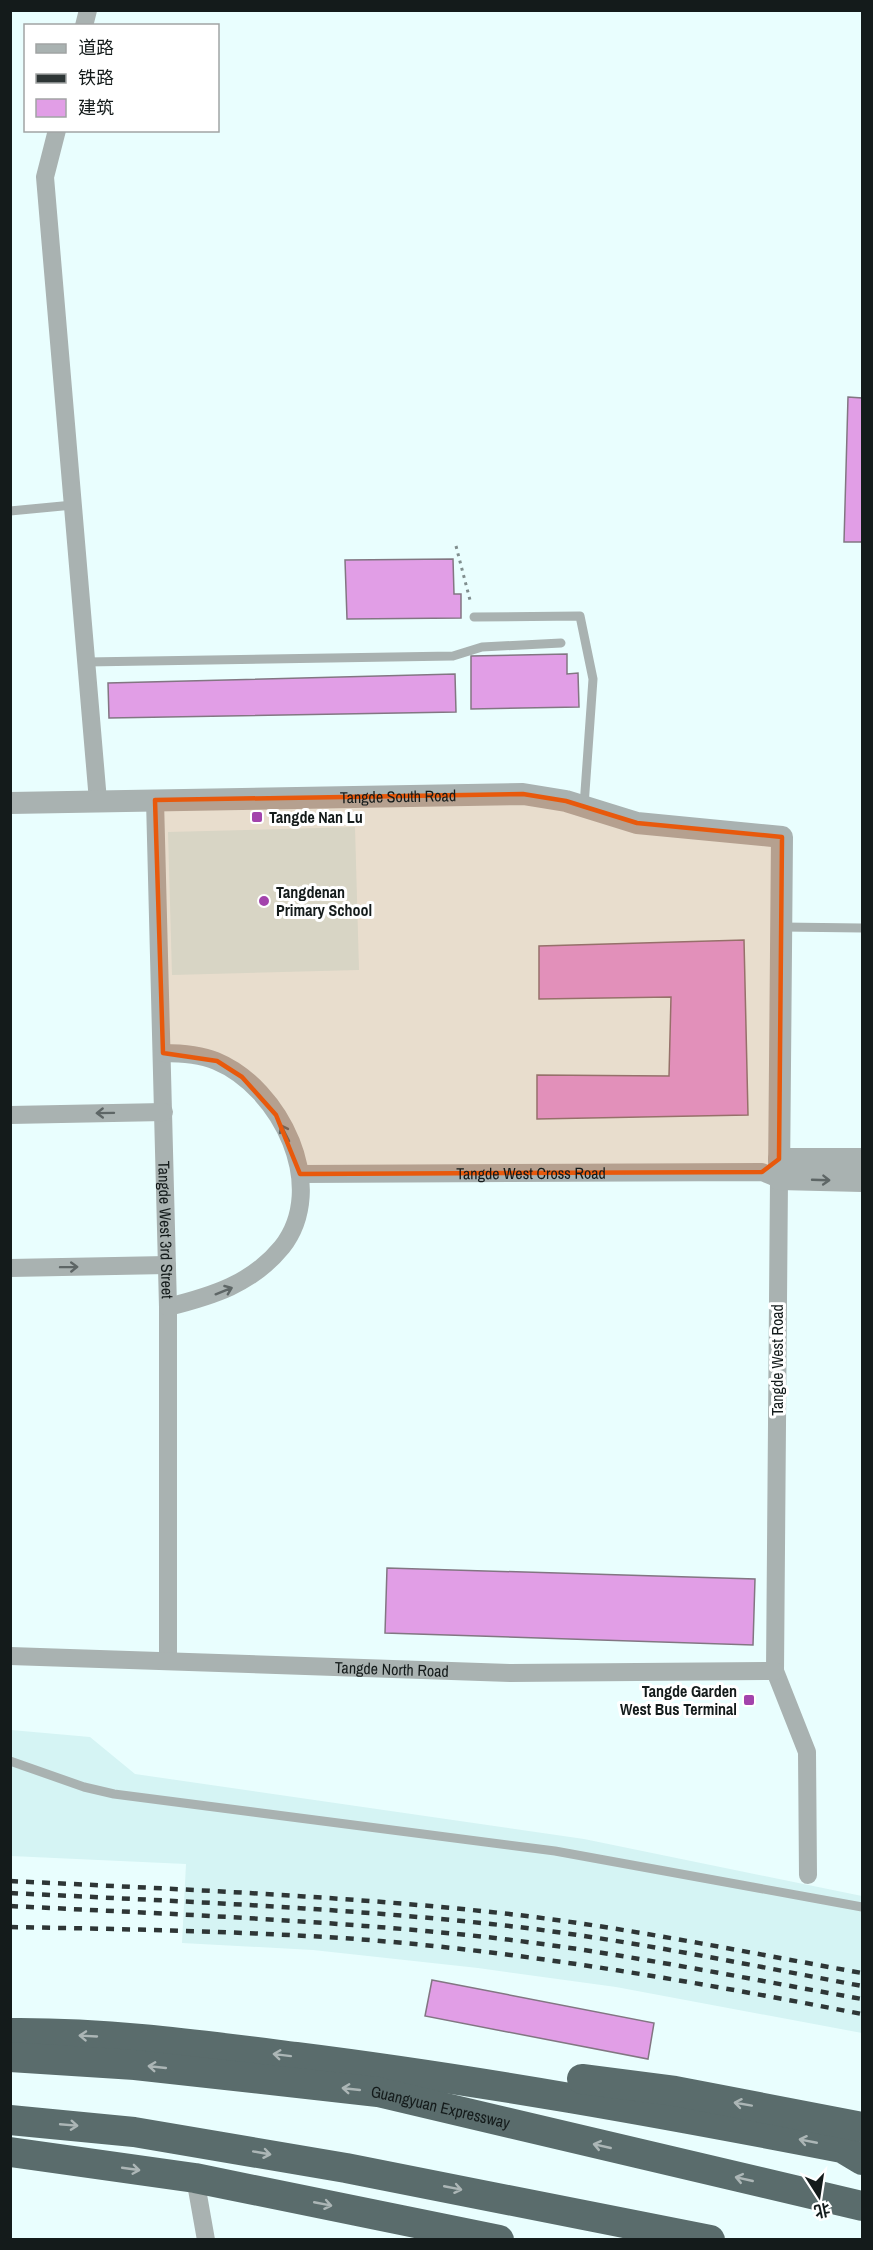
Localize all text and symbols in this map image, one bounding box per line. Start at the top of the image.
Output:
legend [24,24,219,132]
text: 道路 [78,35,114,60]
text: 铁路 [78,65,114,90]
text: 建筑 [78,95,114,120]
street label: Tangde South Road [340,784,456,808]
place label: Tangde Nan Lu [269,806,363,828]
marker: Tangde Nan Lu [250,810,264,824]
place label: Tangdenan Primary School [276,881,372,921]
marker: Tangdenan Primary School [257,894,271,908]
one-way arrow [96,1107,116,1119]
one-way arrow [279,1124,291,1142]
street label: Tangde West 3rd Street [153,1161,179,1299]
street label: Tangde West Cross Road [456,1162,606,1184]
one-way arrow [810,1174,830,1186]
one-way arrow [58,1261,78,1273]
one-way arrow [214,1285,232,1296]
street label: Tangde West Road [766,1304,788,1416]
street label: Tangde North Road [334,1656,449,1682]
place label: Tangde Garden West Bus Terminal [620,1680,737,1720]
marker: Tangde Garden West Bus Terminal [742,1693,756,1707]
one-way arrow [78,2031,98,2042]
one-way arrow [272,2049,292,2060]
one-way arrow [147,2061,167,2072]
street label: Guangyuan Expressway [370,2080,513,2134]
one-way arrow [341,2083,361,2094]
one-way arrow [734,2098,753,2109]
one-way arrow [58,2120,78,2131]
one-way arrow [799,2135,818,2146]
one-way arrow [593,2140,612,2151]
one-way arrow [251,2148,271,2159]
one-way arrow [120,2163,140,2174]
north arrow [789,2166,849,2226]
one-way arrow [735,2173,754,2184]
one-way arrow [443,2183,463,2194]
text: 北 [812,2198,832,2223]
one-way arrow [312,2199,332,2210]

